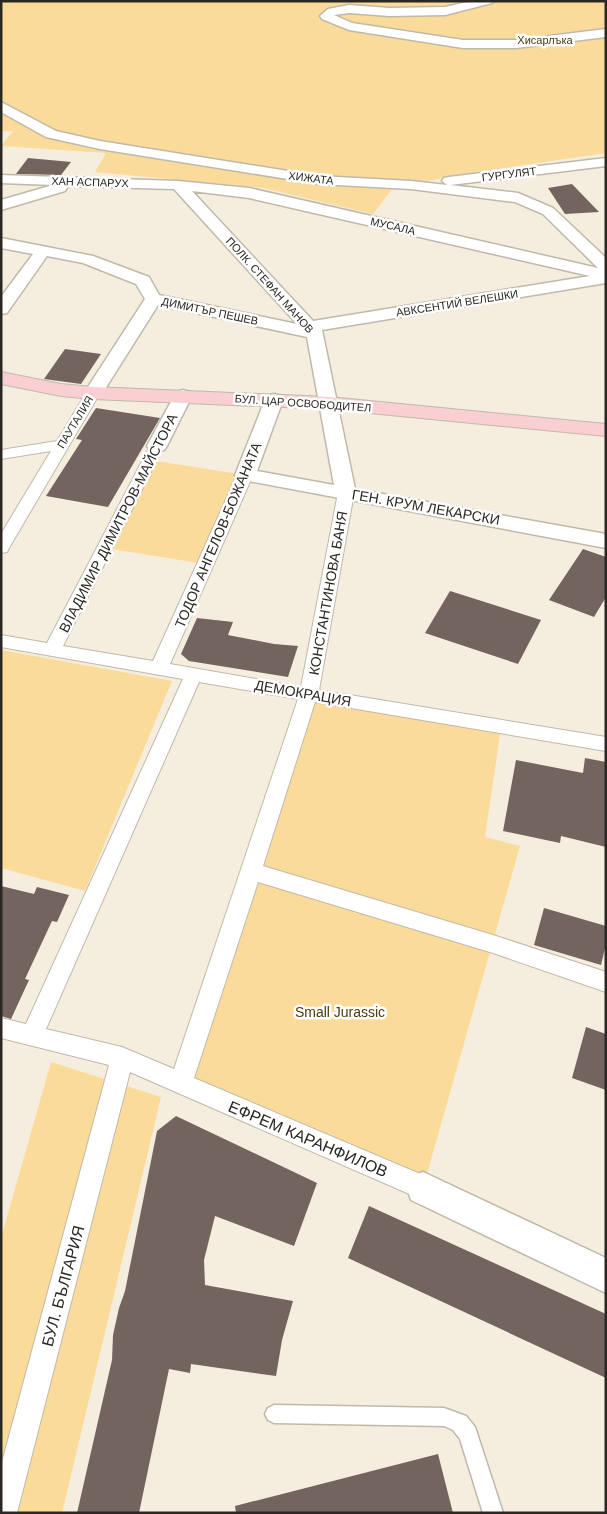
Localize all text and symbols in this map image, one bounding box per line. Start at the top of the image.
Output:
park label: Хисарлъка [517,34,574,46]
street label: ГУРГУЛЯТ [481,165,537,183]
street label: ХИЖАТА [288,169,335,187]
street label: ХАН АСПАРУХ [51,175,130,189]
street label: МУСАЛА [369,215,417,237]
street label: ПОЛК. СТЕФАН МАНОВ [224,235,316,335]
street label: АВКСЕНТИЙ ВЕЛЕШКИ [395,287,519,319]
street label: ДИМИТЪР ПЕШЕВ [161,295,259,327]
street label: БУЛ. ЦАР ОСВОБОДИТЕЛ [234,392,372,414]
street label: ПАУТАЛИЯ [55,394,95,450]
street label: ВЛАДИМИР ДИМИТРОВ-МАЙСТОРА [55,410,181,635]
street label: ТОДОР АНГЕЛОВ-БОЖАНАТА [172,439,265,630]
street label: ГЕН. КРУМ ЛЕКАРСКИ [351,486,501,528]
street label: КОНСТАНТИНОВА БАНЯ [306,510,350,676]
street label: ДЕМОКРАЦИЯ [253,677,353,709]
park label: Small Jurassic [295,1004,385,1020]
street label: ЕФРЕМ КАРАНФИЛОВ [226,1098,390,1180]
street label: БУЛ. БЪЛГАРИЯ [39,1224,87,1348]

